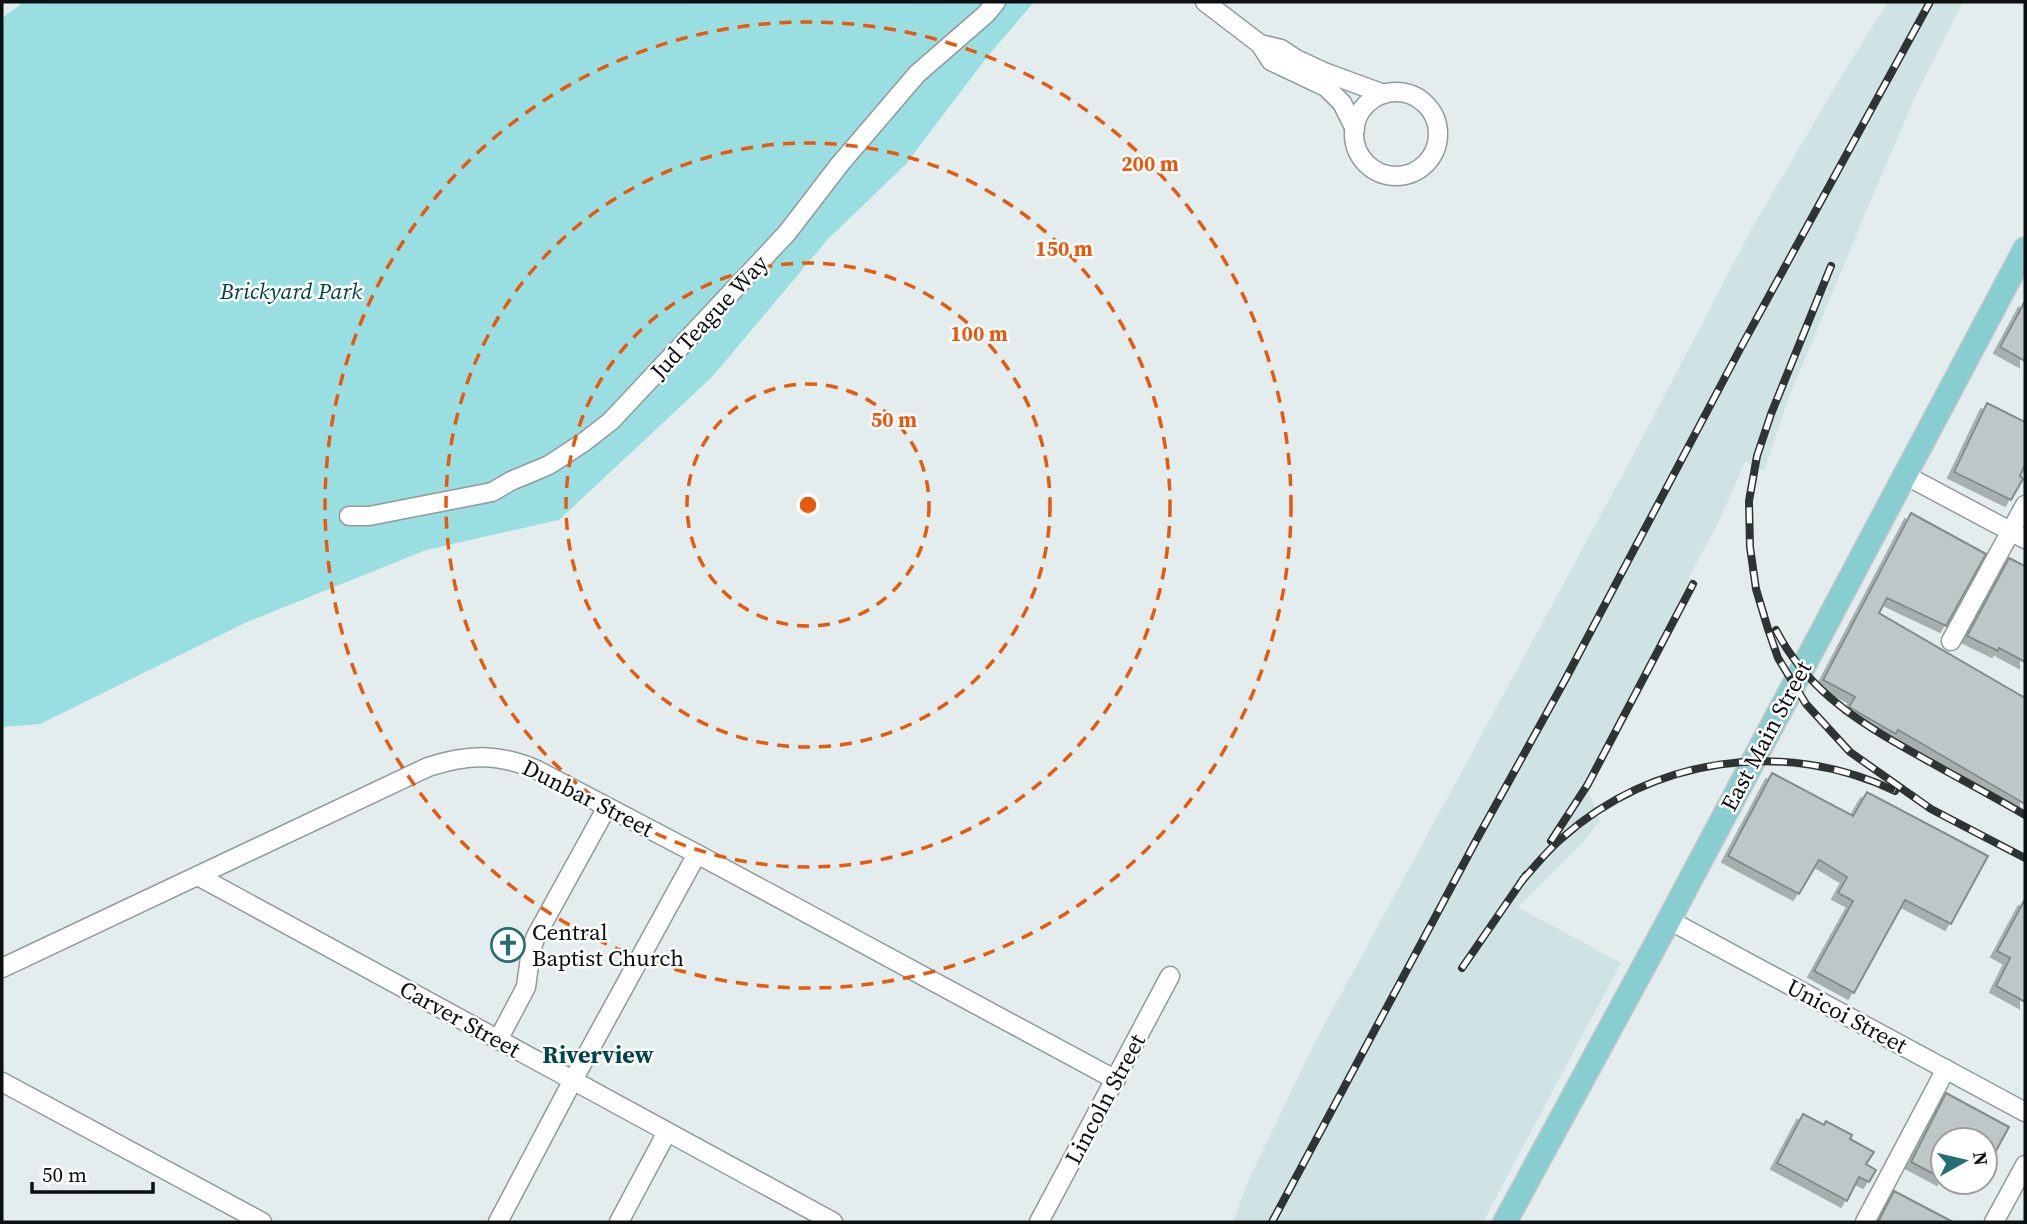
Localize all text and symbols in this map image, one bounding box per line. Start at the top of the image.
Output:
text: 200 m [1121,149,1179,178]
text: 150 m [1035,234,1093,263]
street label: Jud Teague Way [642,248,775,387]
park label: Brickyard Park [219,275,362,307]
text: 100 m [950,319,1008,348]
text: 50 m [871,405,917,434]
centre of rings [796,493,820,517]
street label: East Main Street [1713,655,1819,817]
street label: Dunbar Street [517,751,659,845]
place label: Central Baptist Church [532,916,684,974]
church icon: Central Baptist Church [489,926,527,964]
street label: Unicoi Street [1781,971,1913,1061]
street label: Carver Street [394,973,527,1066]
street label: Lincoln Street [1057,1028,1153,1170]
district label: Riverview [542,1038,654,1071]
north arrow [1929,1126,1999,1196]
scale bar [32,1150,152,1194]
text: N [1967,1150,1995,1167]
text: 50 m [42,1160,87,1189]

